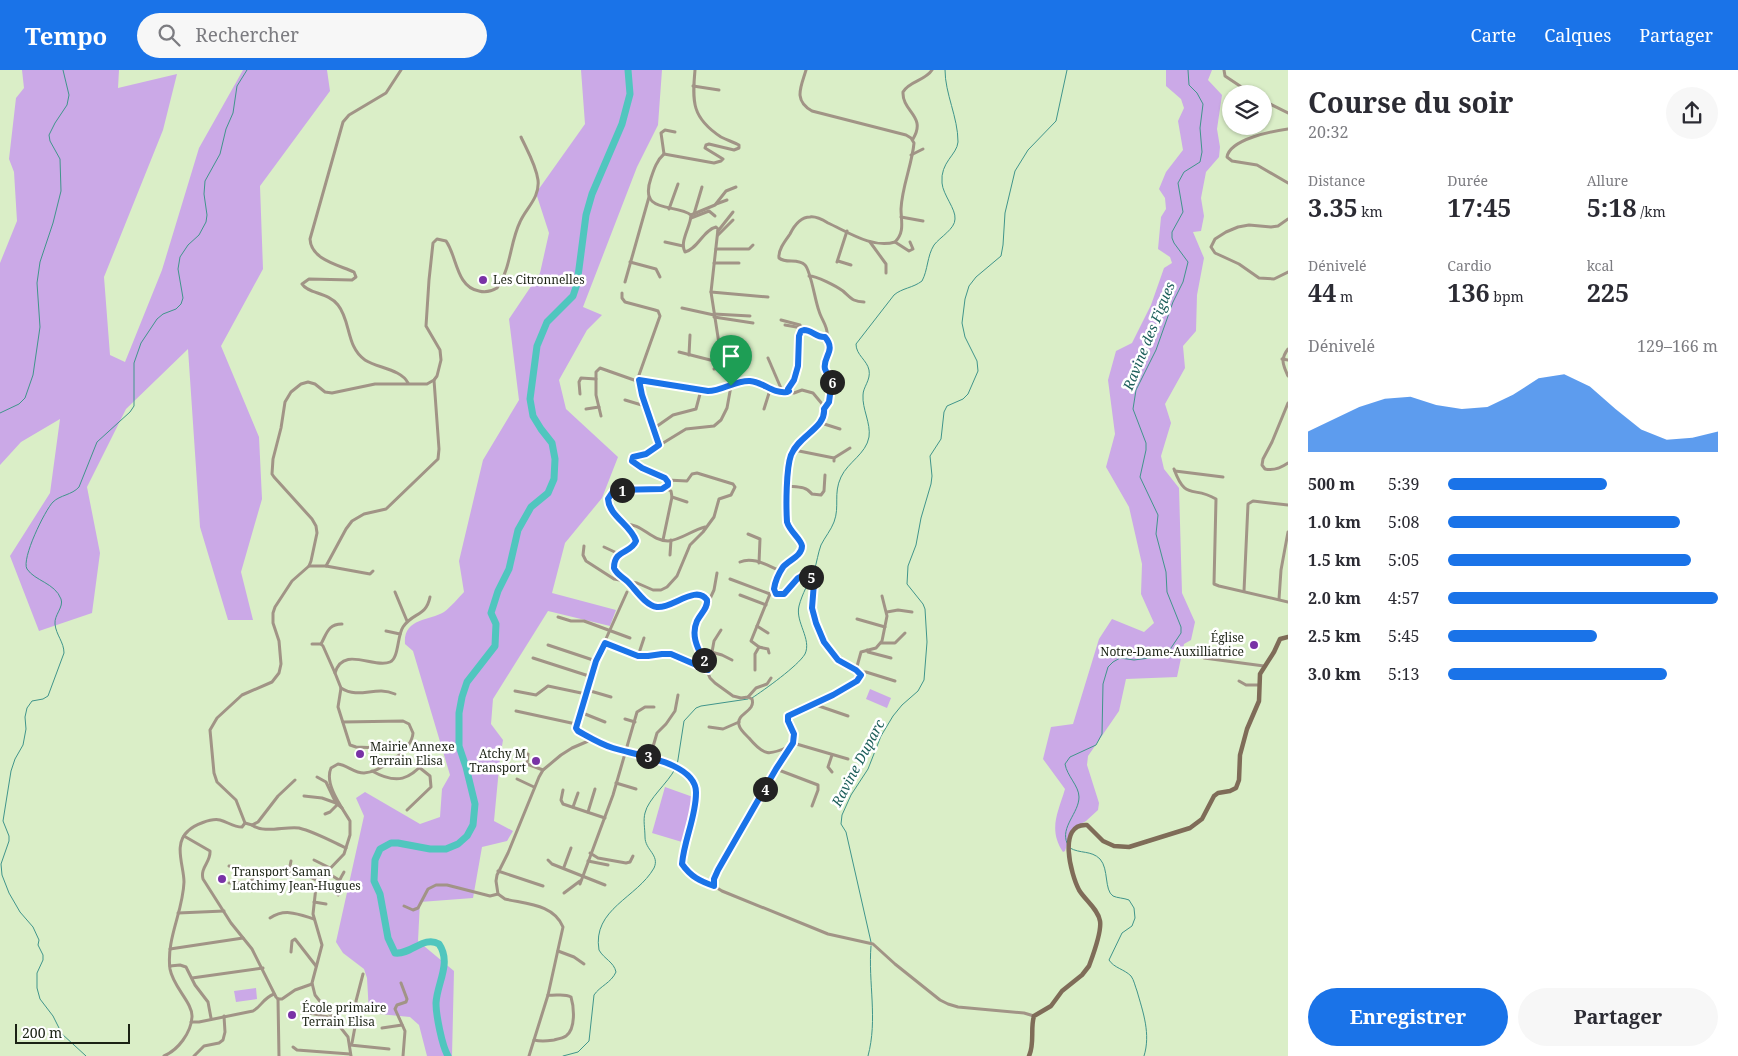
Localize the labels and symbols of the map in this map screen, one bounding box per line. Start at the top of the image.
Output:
place label: Les Citronnelles [493,271,585,288]
marker: Les Citronnelles [477,274,489,286]
water label: Ravine des Figues [1118,278,1179,394]
pin [710,335,752,386]
pin: 6 [820,370,844,394]
pin: 1 [610,478,634,502]
pin: 5 [798,564,824,590]
place label: Église Notre-Dame-Auxilliatrice [1100,629,1244,660]
marker: Église Notre-Dame-Auxilliatrice [1248,639,1260,651]
pin: 2 [692,648,716,672]
water label: Ravine Duparc [826,716,889,810]
place label: Mairie Annexe Terrain Elisa [370,738,455,769]
pin: 3 [636,744,660,768]
place label: Atchy M Transport [469,745,526,776]
marker: Mairie Annexe Terrain Elisa [354,748,366,760]
marker: Atchy M Transport [530,755,542,767]
pin: 4 [752,776,778,802]
place label: Transport Saman Latchimy Jean-Hugues [232,863,361,894]
marker: Transport Saman Latchimy Jean-Hugues [216,873,228,885]
place label: École primaire Terrain Elisa [302,999,386,1030]
marker: École primaire Terrain Elisa [286,1009,298,1021]
scale bar [15,1021,130,1044]

